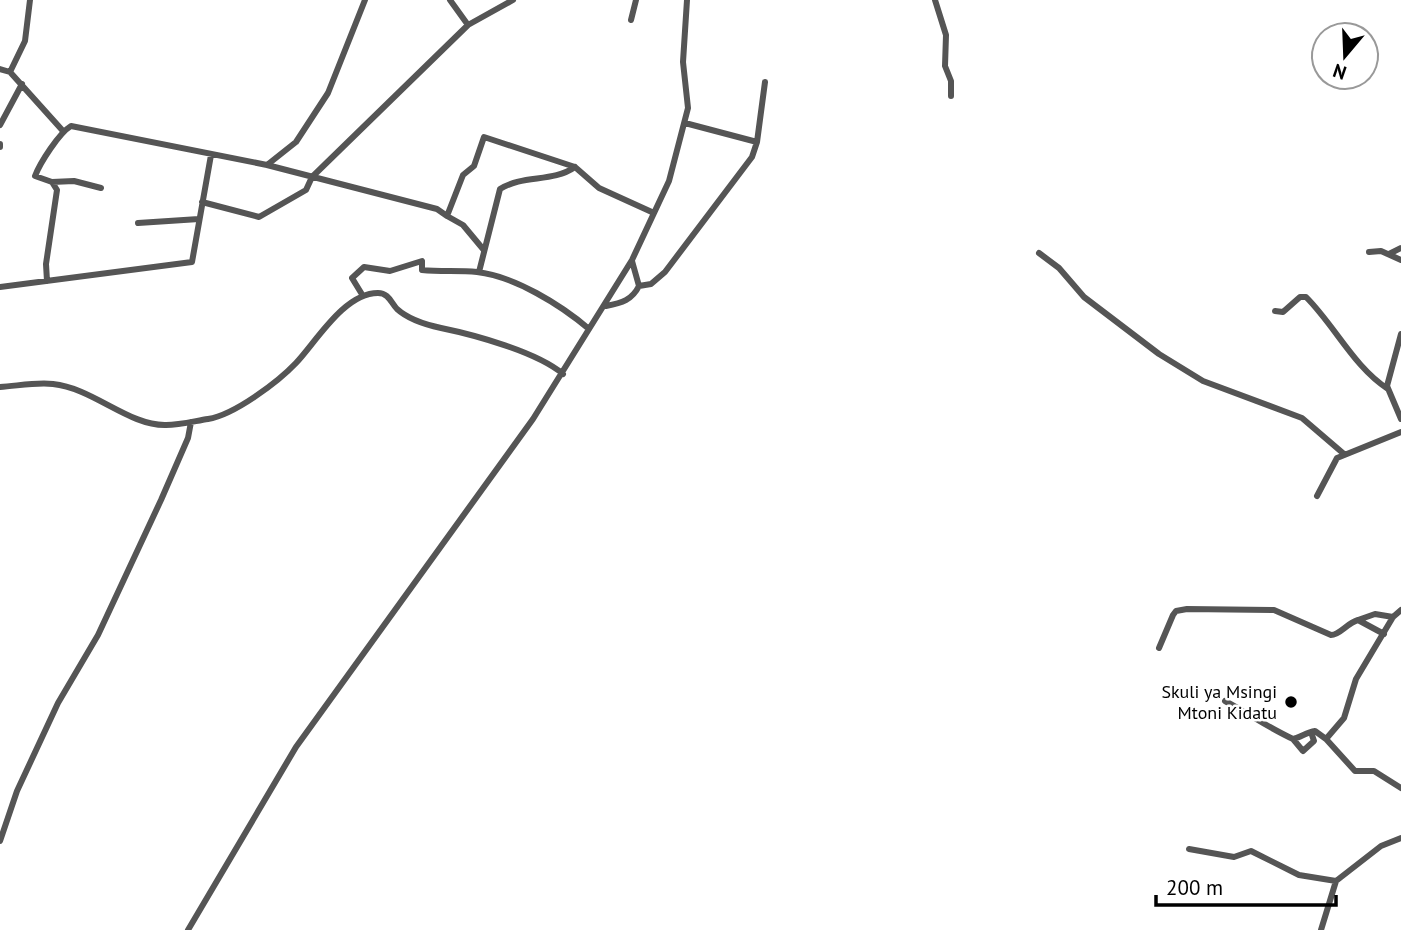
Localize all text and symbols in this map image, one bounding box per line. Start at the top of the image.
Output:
north arrow [1310,21,1380,91]
text: N [1330,59,1349,85]
place label: Skuli ya Msingi Mtoni Kidatu [1161,680,1277,724]
marker: Skuli ya Msingi Mtoni Kidatu [1283,694,1299,710]
scale bar [1156,864,1336,908]
text: 200 m [1166,874,1223,901]

